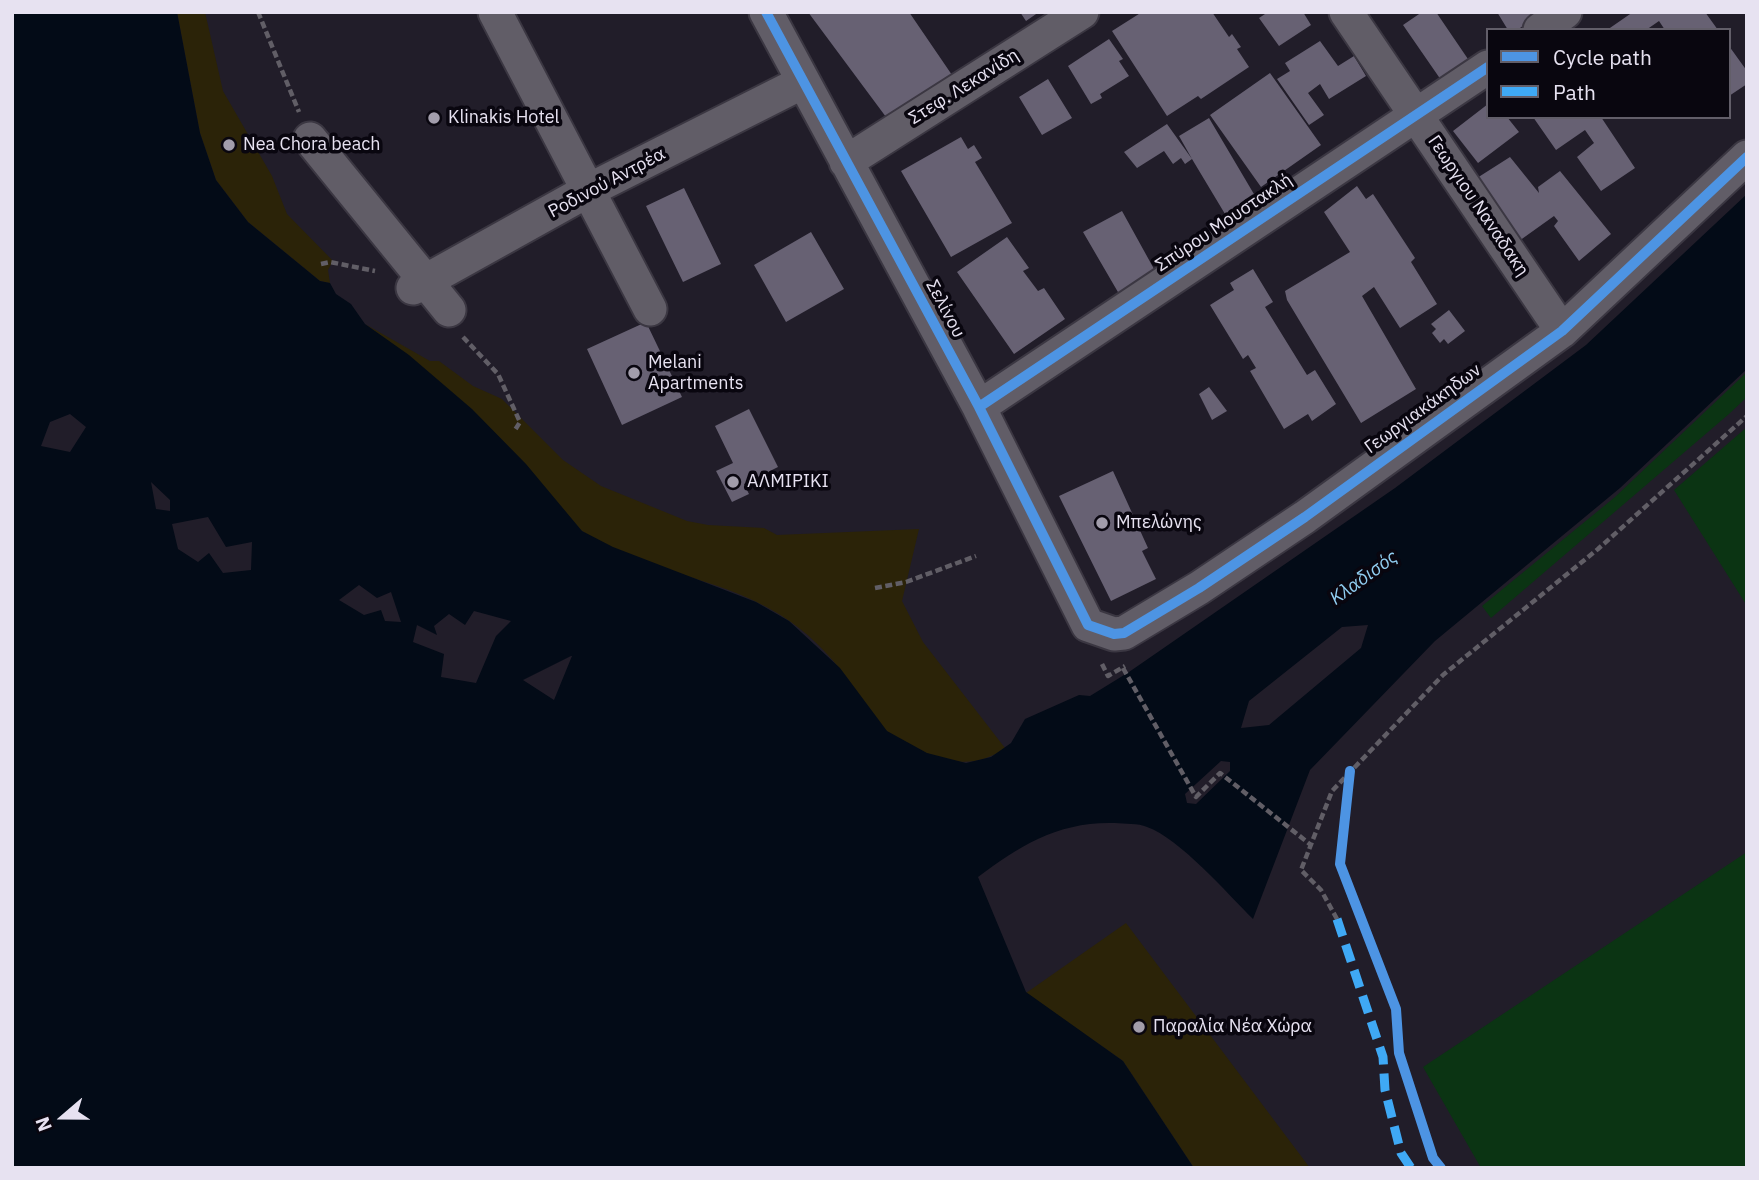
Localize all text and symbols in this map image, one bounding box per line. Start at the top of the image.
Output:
legend [1486,28,1731,119]
text: Cycle path [1553,43,1652,71]
street label: Στεφ. Λεκανίδη [905,45,1023,129]
text: Path [1553,78,1596,106]
place label: Klinakis Hotel [448,107,559,129]
marker: Klinakis Hotel [426,110,442,126]
street label: Γεωργιου Ναναδακη [1423,132,1533,280]
place label: Nea Chora beach [243,134,381,156]
marker: Nea Chora beach [221,137,237,153]
street label: Ροδινού Αντρέα [545,143,669,223]
street label: Σπύρου Μουστακλή [1152,169,1296,277]
street label: Σελίνου [921,276,969,342]
place label: Melani Apartments [648,352,743,394]
street label: Γεωργιακάκηδων [1360,359,1486,459]
marker: Melani Apartments [626,365,642,381]
place label: ΑΛΜΙΡΙΚΙ [747,471,829,493]
marker: ΑΛΜΙΡΙΚΙ [725,474,741,490]
place label: Μπελώνης [1116,512,1202,534]
marker: Μπελώνης [1094,515,1110,531]
water label: Κλαδισός [1326,546,1402,610]
place label: Παραλία Νέα Χώρα [1153,1016,1312,1038]
marker: Παραλία Νέα Χώρα [1131,1019,1147,1035]
north arrow [28,1082,98,1152]
text: N [30,1114,57,1135]

